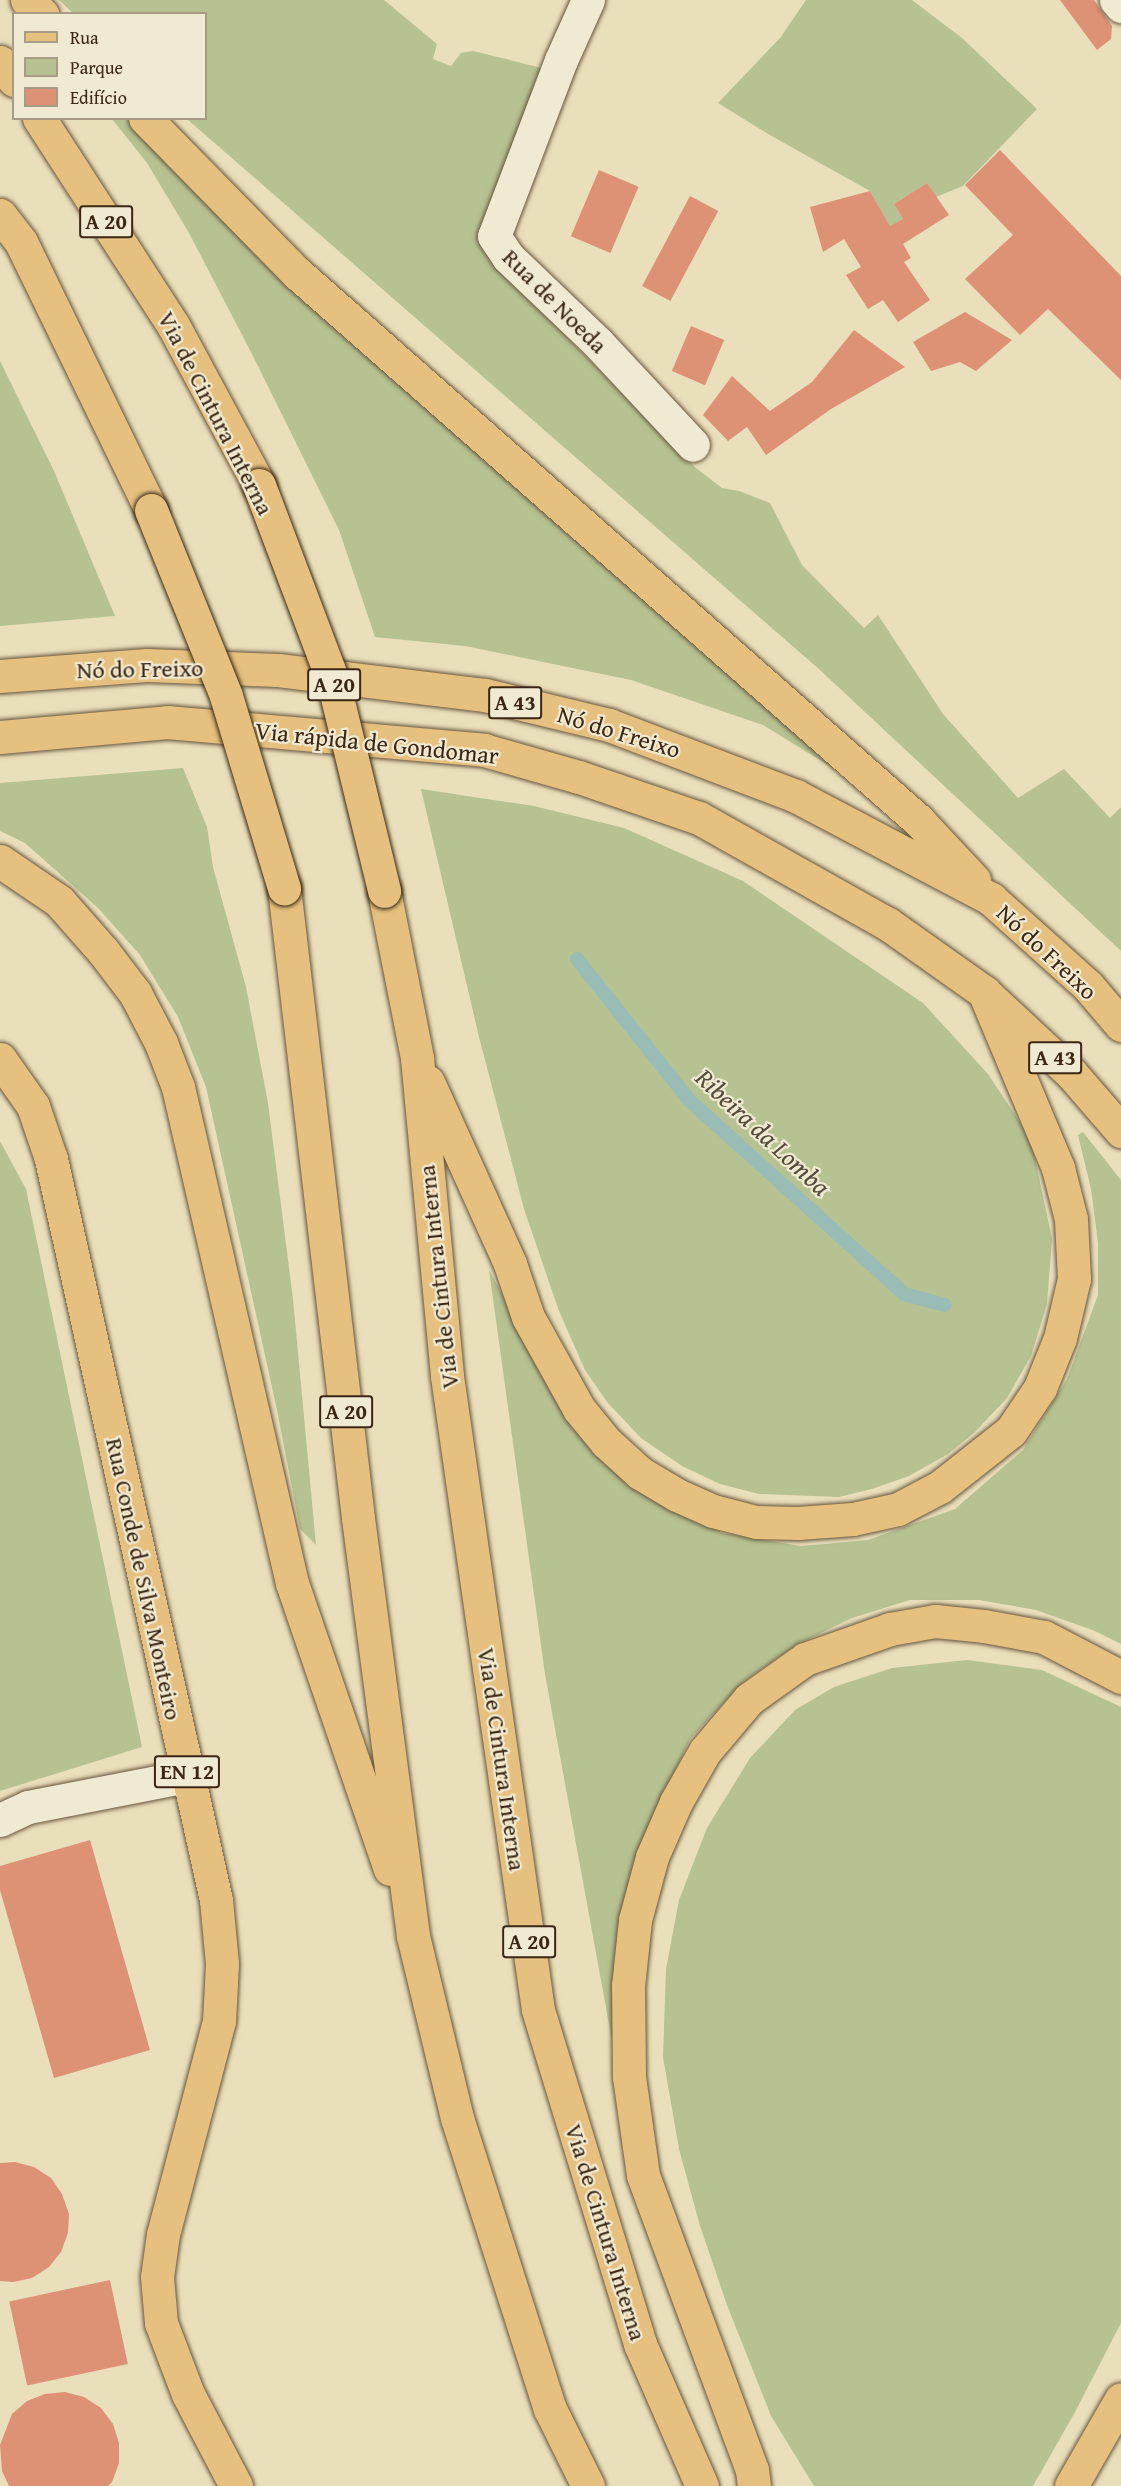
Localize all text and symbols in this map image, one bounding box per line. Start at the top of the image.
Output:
legend [12,12,207,120]
text: Rua [70,24,99,51]
text: Parque [70,54,123,81]
text: Edifício [70,84,127,111]
road number: A 20 [79,203,133,241]
street label: Rua de Noeda [497,243,613,359]
street label: Via de Cintura Interna [152,306,280,520]
street label: Nó do Freixo [76,653,204,685]
road number: A 20 [307,666,361,704]
road number: A 43 [488,684,542,722]
street label: Nó do Freixo [554,700,684,764]
street label: Via rápida de Gondomar [254,716,500,770]
street label: Nó do Freixo [991,898,1103,1006]
road number: A 43 [1028,1039,1082,1077]
water label: Ribeira da Lomba [689,1062,837,1202]
street label: Via de Cintura Interna [412,1164,464,1390]
road number: A 20 [319,1393,373,1431]
street label: Rua Conde de Silva Monteiro [100,1435,188,1723]
street label: Via de Cintura Interna [472,1646,532,1872]
road number: EN 12 [152,1753,222,1791]
road number: A 20 [502,1923,556,1961]
street label: Via de Cintura Interna [559,2120,653,2344]

